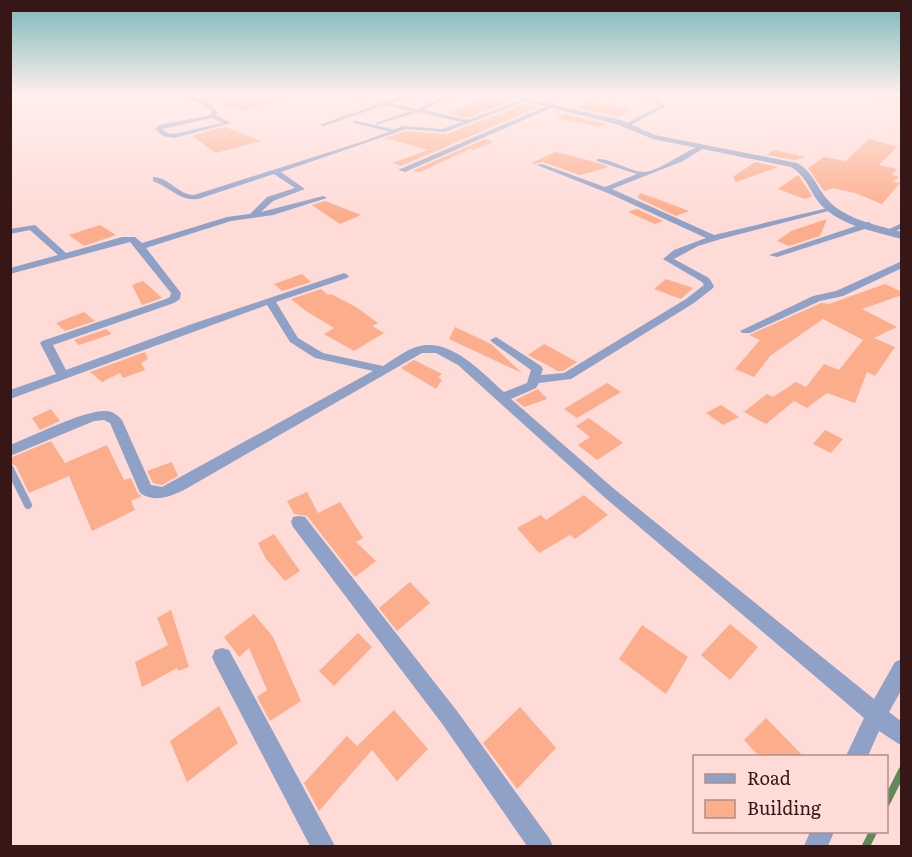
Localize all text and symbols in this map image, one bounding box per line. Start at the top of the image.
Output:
legend [693,755,888,833]
text: Road [747,764,791,791]
text: Building [747,794,822,821]

